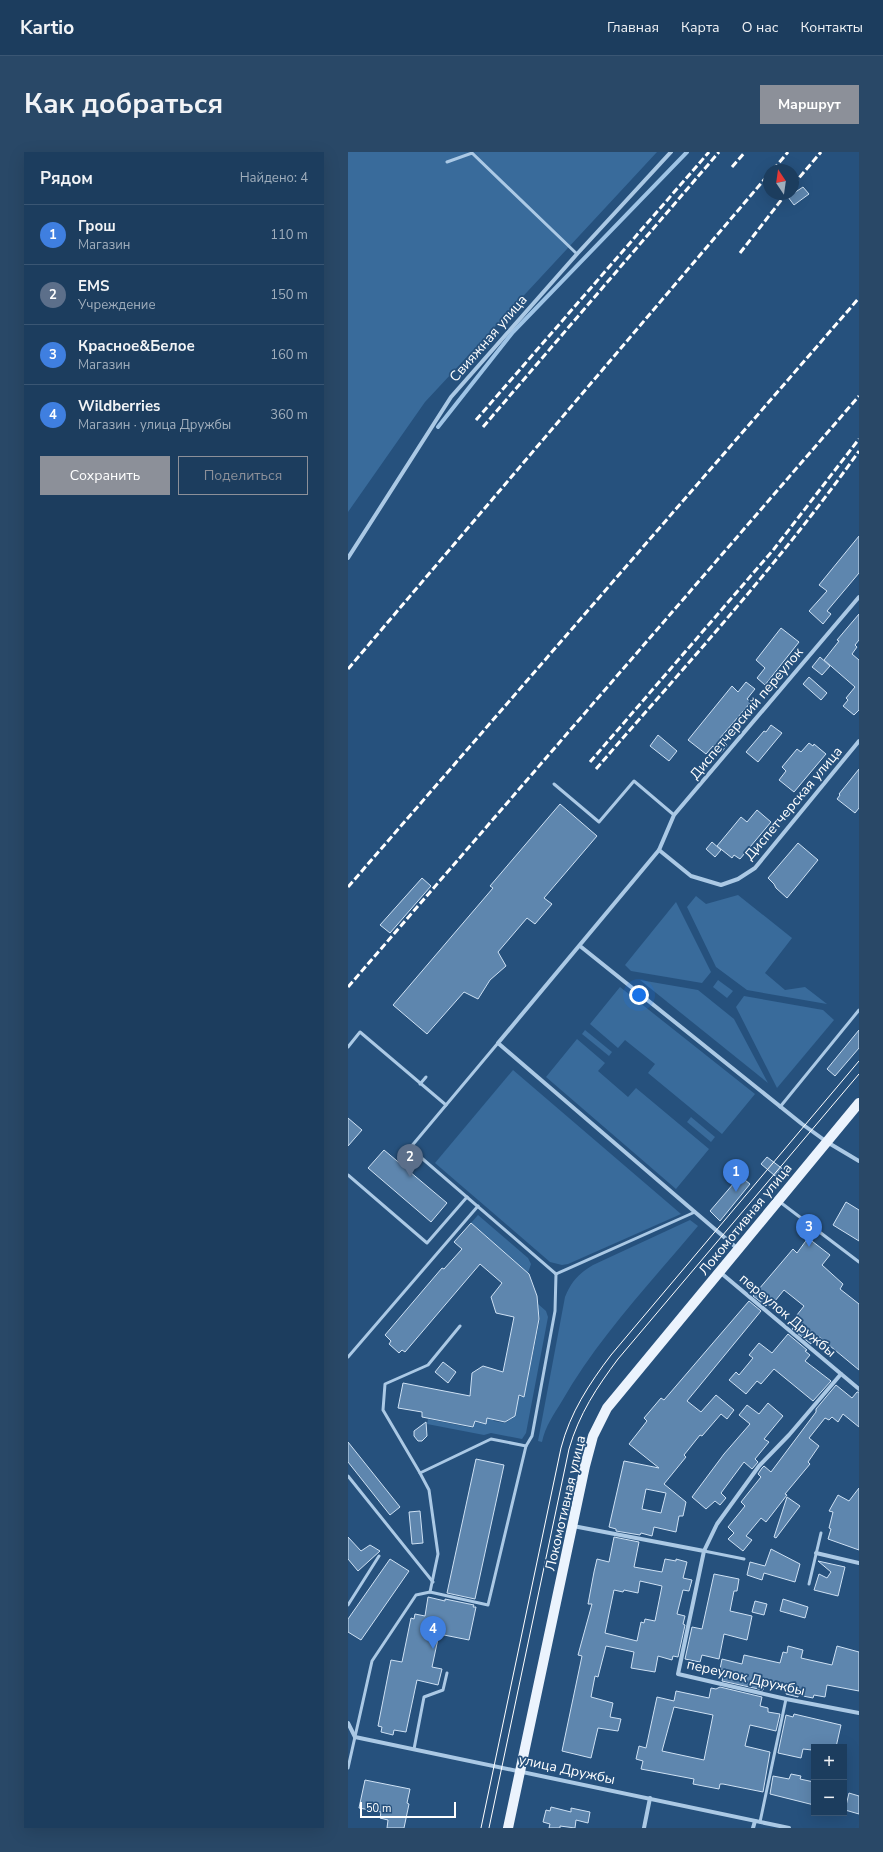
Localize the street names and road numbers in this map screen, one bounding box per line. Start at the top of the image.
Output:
street label: Свияжная улица [445,291,532,386]
street label: Диспетчерский переулок [685,643,808,783]
street label: Диспетчерская улица [740,742,847,864]
street label: Локомотивная улица [694,1159,796,1279]
street label: переулок Дружбы [735,1269,840,1362]
street label: Локомотивная улица [541,1433,590,1573]
street label: переулок Дружбы [685,1655,807,1700]
street label: улица Дружбы [517,1750,617,1789]

